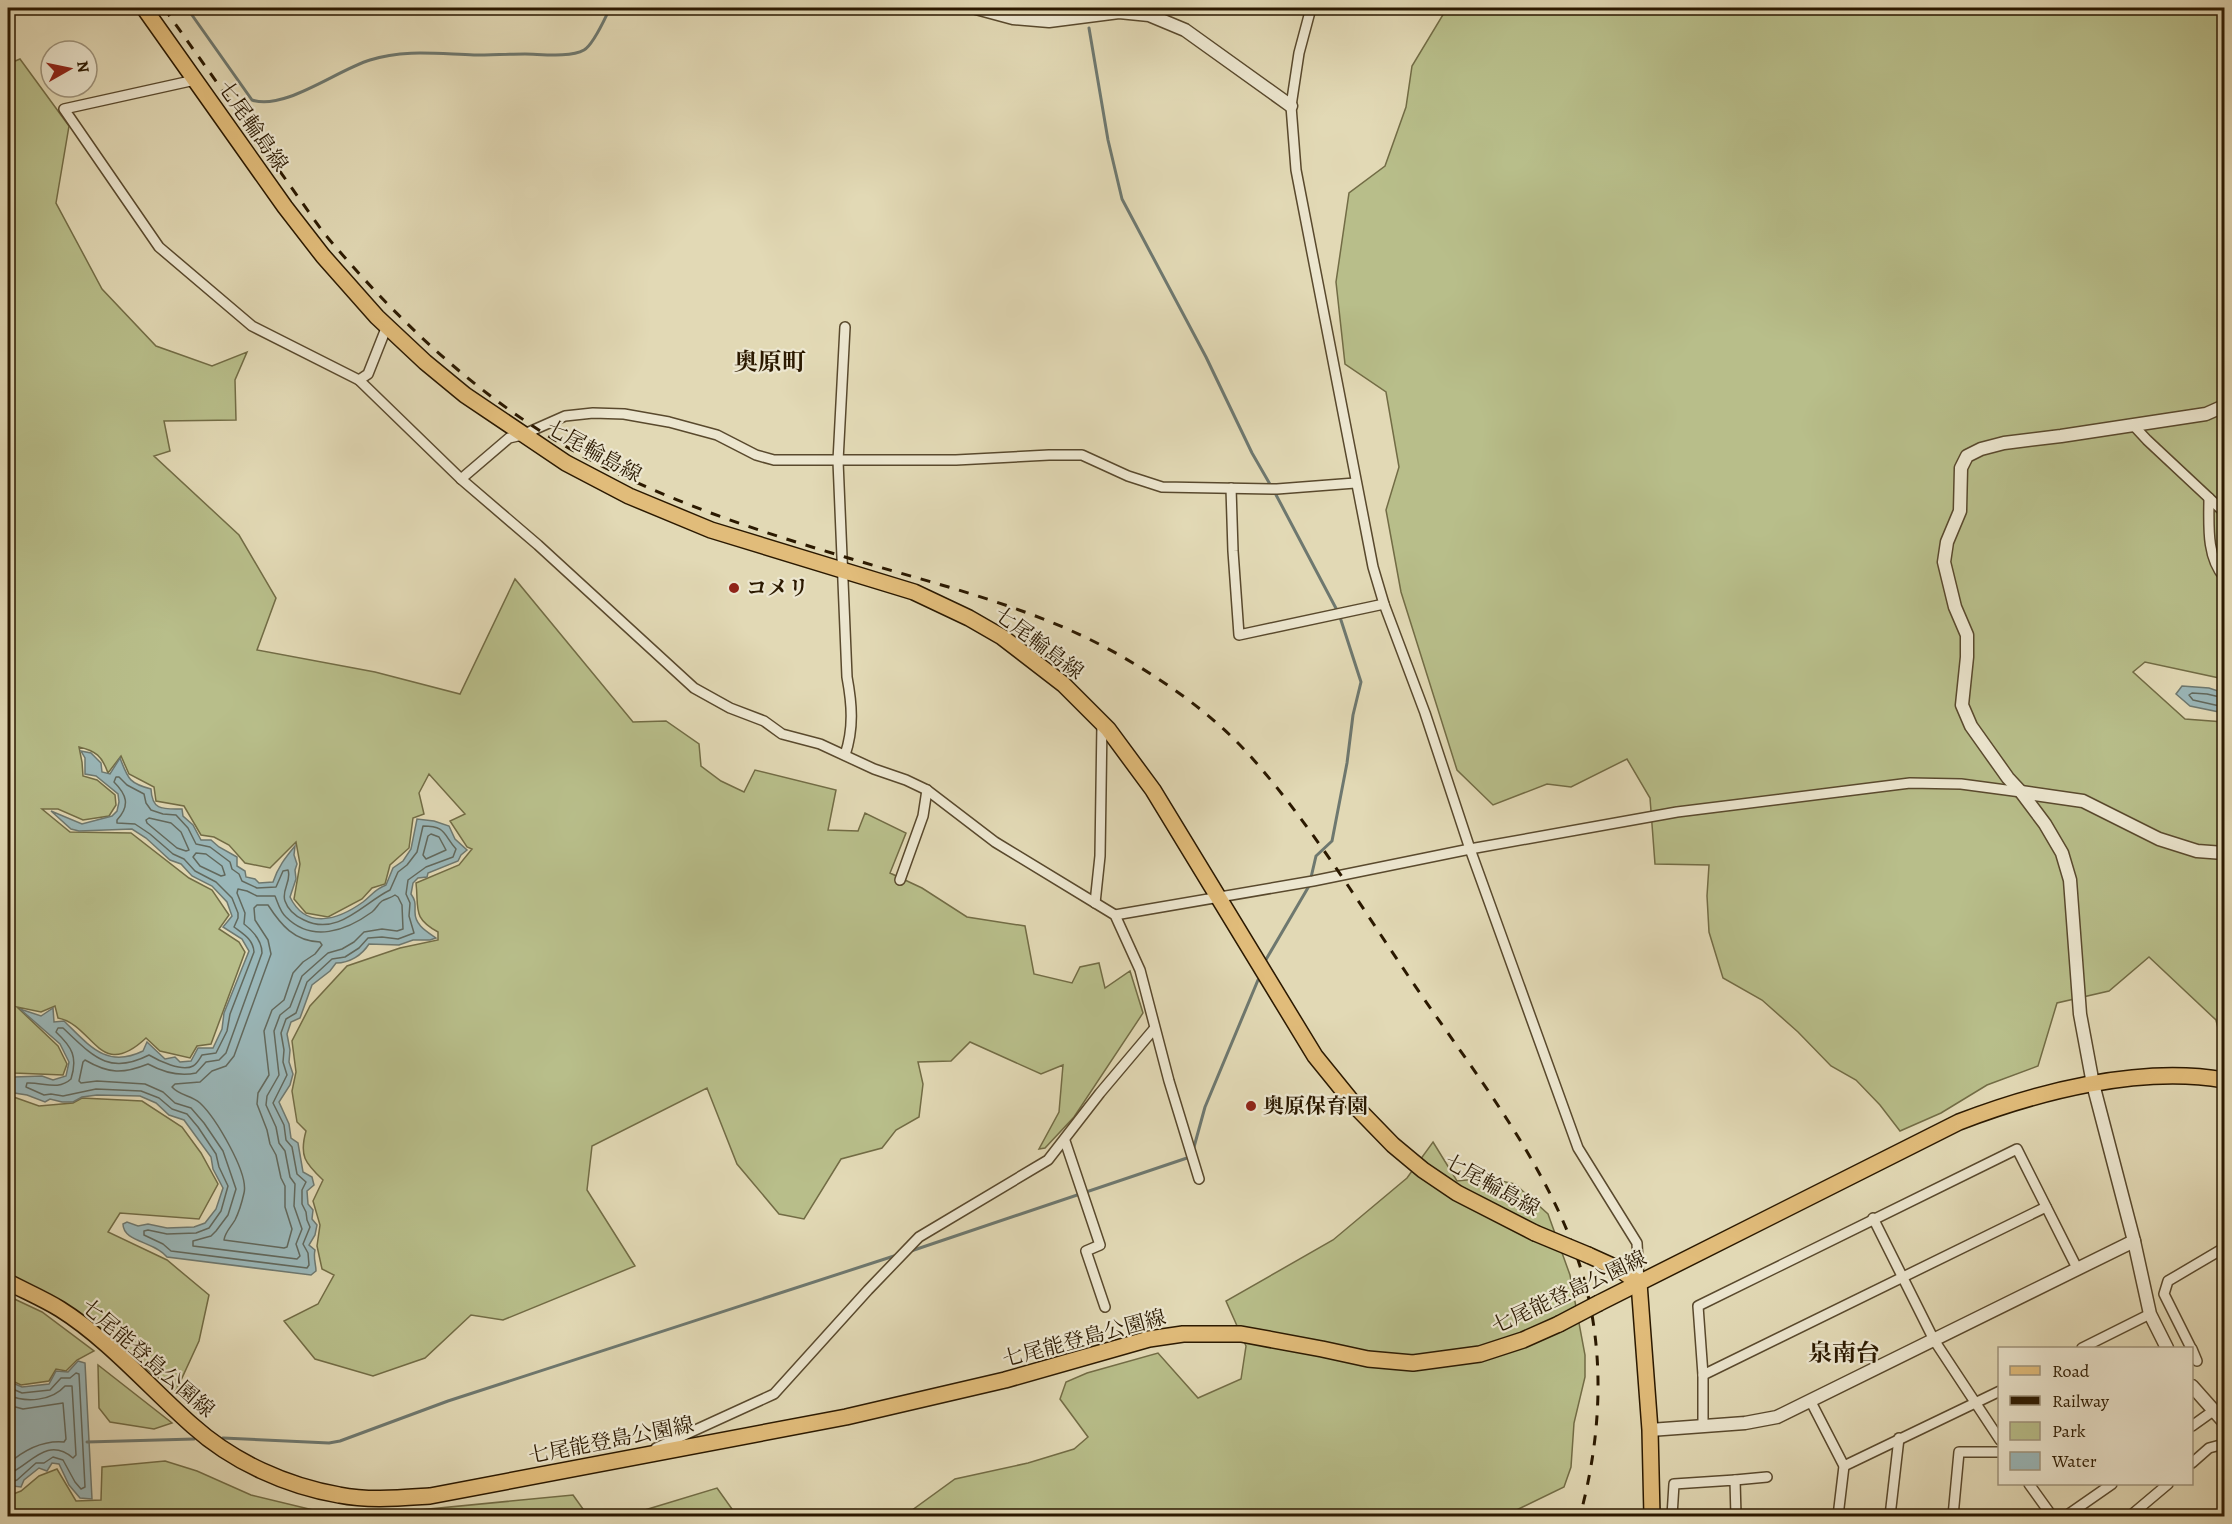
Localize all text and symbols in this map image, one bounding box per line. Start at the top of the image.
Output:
north arrow [39,39,99,99]
text: N [71,59,95,75]
street label: 七尾輪島線 [211,75,295,177]
district label: 奥原町 [734,346,806,378]
street label: 七尾輪島線 [541,413,647,489]
place label: コメリ [746,574,809,602]
marker: コメリ [727,581,741,595]
street label: 七尾輪島線 [989,600,1089,686]
place label: 奥原保育園 [1263,1092,1368,1120]
marker: 奥原保育園 [1244,1099,1258,1113]
street label: 七尾輪島線 [1439,1147,1545,1223]
street label: 七尾能登島公園線 [1487,1244,1651,1340]
street label: 七尾能登島公園線 [75,1292,221,1424]
street label: 七尾能登島公園線 [999,1303,1169,1373]
district label: 泉南台 [1808,1337,1880,1369]
legend [1998,1347,2193,1485]
text: Road [2052,1359,2090,1383]
text: Railway [2052,1389,2110,1413]
street label: 七尾能登島公園線 [526,1410,696,1470]
text: Park [2052,1419,2086,1443]
text: Water [2051,1449,2097,1473]

